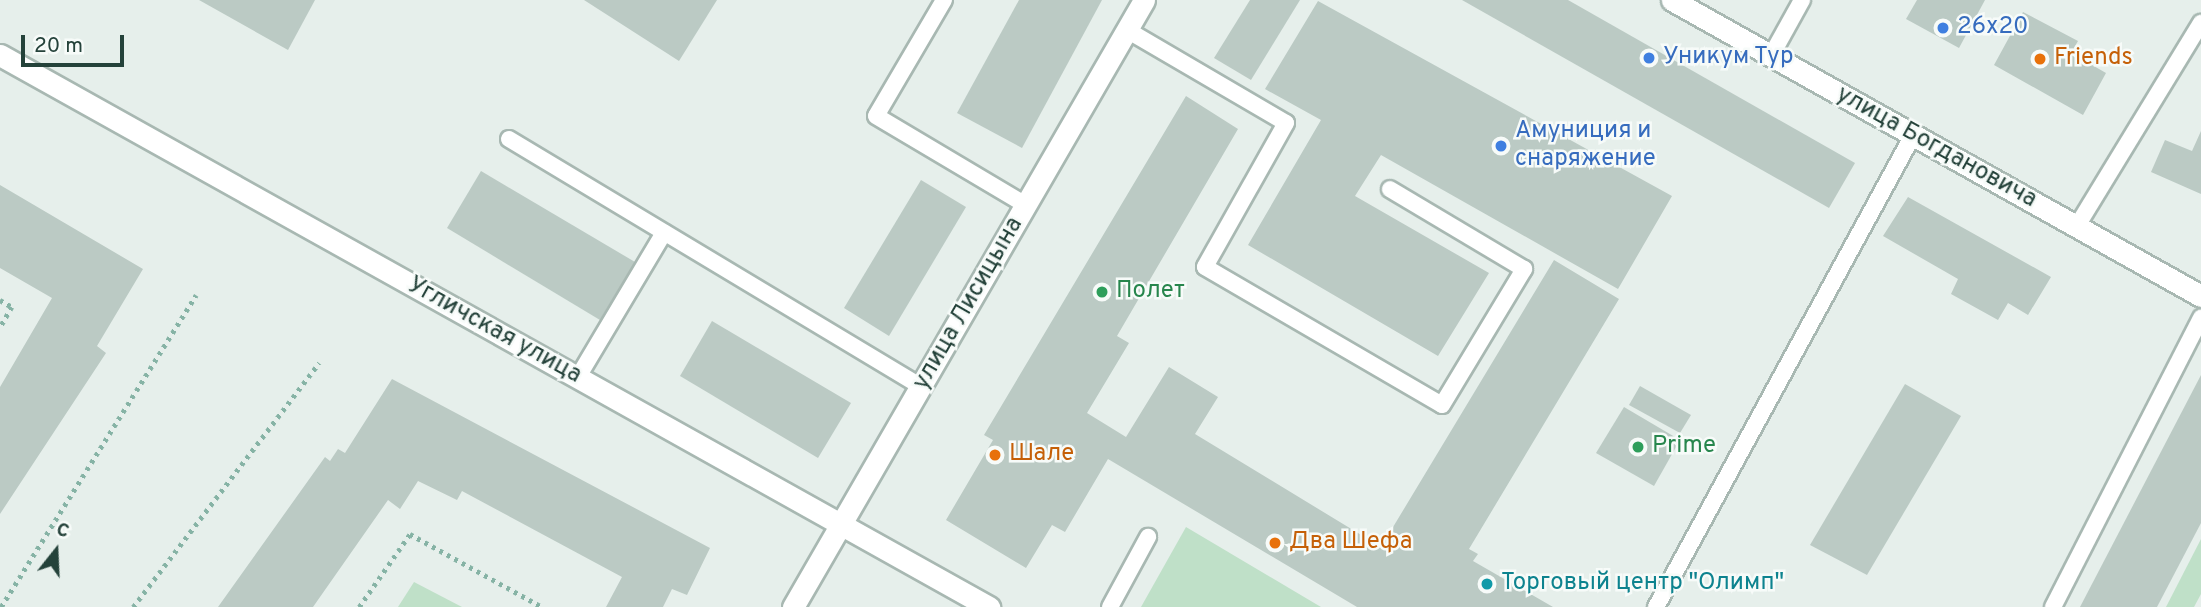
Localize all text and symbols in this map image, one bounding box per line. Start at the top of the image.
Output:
place label: 26x20 [1957,14,2029,42]
marker: 26x20 [1935,20,1951,36]
scale bar [24,21,128,65]
text: 20 m [34,33,83,60]
place label: Уникум Тур [1663,44,1794,72]
place label: Friends [2054,45,2133,73]
marker: Уникум Тур [1641,50,1657,66]
marker: Friends [2032,51,2048,67]
street label: улица Богдановича [1831,81,2041,215]
place label: Амуниция и снаряжение [1515,118,1656,174]
marker: Амуниция и снаряжение [1493,138,1509,154]
street label: улица Лисицына [908,212,1030,396]
street label: Угличская улица [402,271,586,391]
place label: Полет [1116,278,1185,306]
marker: Полет [1094,284,1110,300]
place label: Prime [1652,433,1716,461]
marker: Prime [1630,439,1646,455]
place label: Шале [1009,441,1074,469]
marker: Шале [987,447,1003,463]
north arrow [21,516,91,586]
text: С [53,518,72,544]
place label: Два Шефа [1289,529,1412,557]
marker: Два Шефа [1267,535,1283,551]
place label: Торговый центр "Олимп" [1501,570,1784,598]
marker: Торговый центр "Олимп" [1479,576,1495,592]

